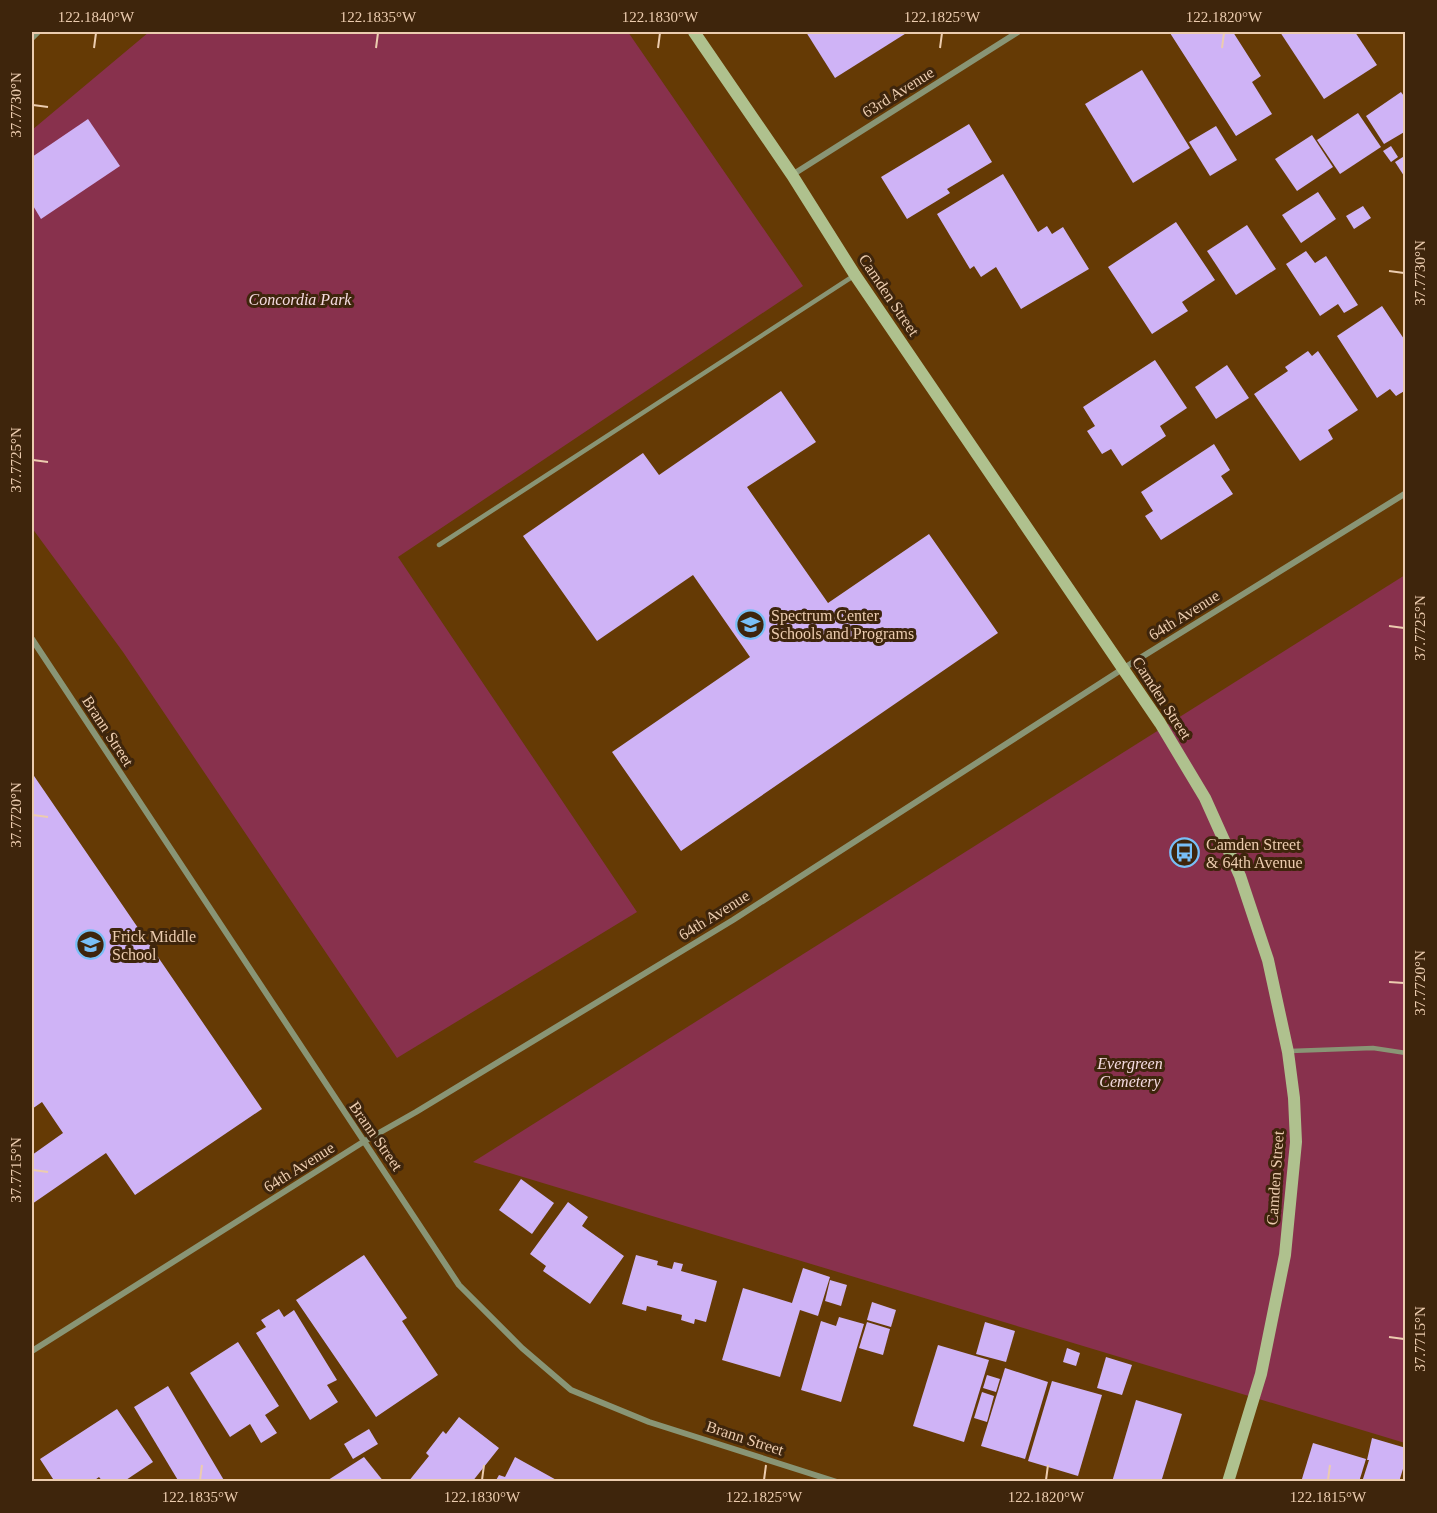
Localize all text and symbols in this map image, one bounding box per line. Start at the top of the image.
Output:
text: 122.1840°W [58,9,135,25]
text: 122.1835°W [340,9,417,25]
text: 122.1830°W [622,9,699,25]
text: 122.1825°W [904,9,981,25]
text: 122.1820°W [1186,9,1263,25]
street label: 63rd Avenue [859,63,937,121]
text: 37.7730°N [8,72,24,138]
text: 37.7730°N [1412,240,1428,306]
street label: Camden Street [855,251,923,339]
park label: Concordia Park [249,291,352,308]
text: 37.7725°N [8,427,24,493]
street label: 64th Avenue [1146,587,1222,643]
text: 37.7725°N [1412,595,1428,661]
place label: Spectrum Center Schools and Programs [771,607,914,643]
school or university icon: Spectrum Center Schools and Programs [734,608,766,640]
street label: Camden Street [1129,654,1195,743]
street label: Brann Street [79,693,137,770]
text: 37.7720°N [8,782,24,848]
place label: Camden Street & 64th Avenue [1206,836,1303,871]
bus stop icon: Camden Street & 64th Avenue [1169,837,1201,869]
street label: 64th Avenue [676,887,752,943]
place label: Frick Middle School [112,928,196,963]
school or university icon: Frick Middle School [75,929,107,961]
text: 37.7720°N [1412,950,1428,1016]
park label: Evergreen Cemetery [1096,1055,1163,1091]
street label: Brann Street [346,1098,406,1174]
street label: Camden Street [1263,1130,1287,1226]
text: 37.7715°N [8,1137,24,1203]
street label: 64th Avenue [261,1139,337,1195]
text: 37.7715°N [1412,1306,1428,1372]
street label: Brann Street [704,1417,786,1459]
text: 122.1835°W [162,1489,239,1505]
text: 122.1830°W [444,1489,521,1505]
text: 122.1825°W [726,1489,803,1505]
text: 122.1820°W [1008,1489,1085,1505]
text: 122.1815°W [1290,1489,1367,1505]

